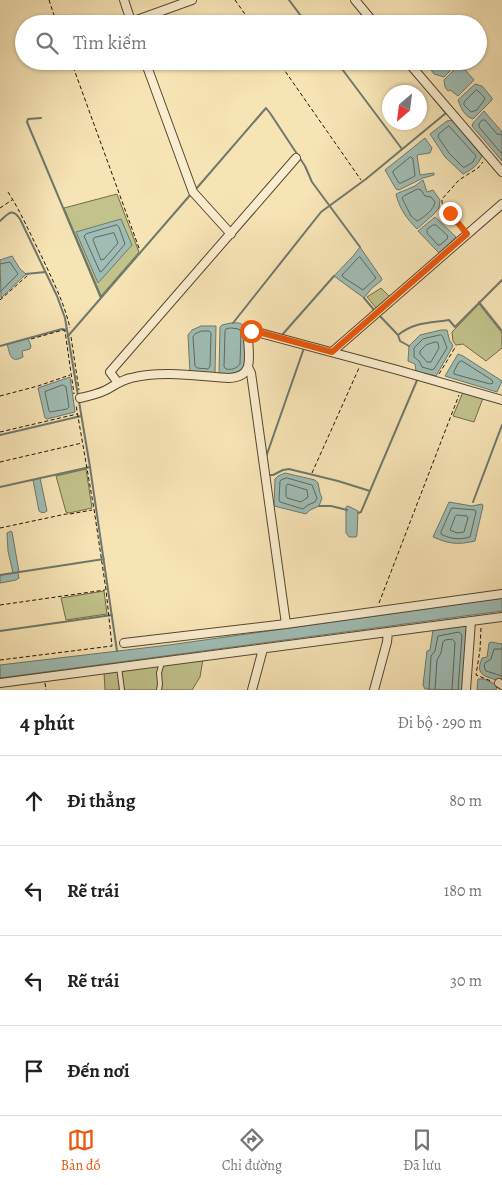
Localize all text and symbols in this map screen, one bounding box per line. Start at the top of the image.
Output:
search box [15,15,487,70]
icon: search [33,29,61,57]
text: Tìm kiếm [73,30,147,56]
north arrow [382,85,427,130]
route end [439,202,462,225]
route start [240,320,263,343]
text: 4 phút [20,709,75,737]
text: Đi bộ · 290 m [397,712,482,734]
icon: ahead [20,787,48,815]
text: Đi thẳng [67,788,135,814]
text: 80 m [449,790,482,812]
icon: left [20,877,48,905]
text: Rẽ trái [67,878,119,904]
text: 180 m [444,880,482,902]
icon: left [20,967,48,995]
text: Rẽ trái [67,968,119,994]
text: 30 m [450,970,482,992]
icon: arrive [20,1057,48,1085]
text: Đến nơi [67,1058,129,1084]
tab: Bản đồ [61,1126,101,1175]
tab: Chỉ đường [222,1126,282,1175]
tab: Đã lưu [403,1126,441,1175]

